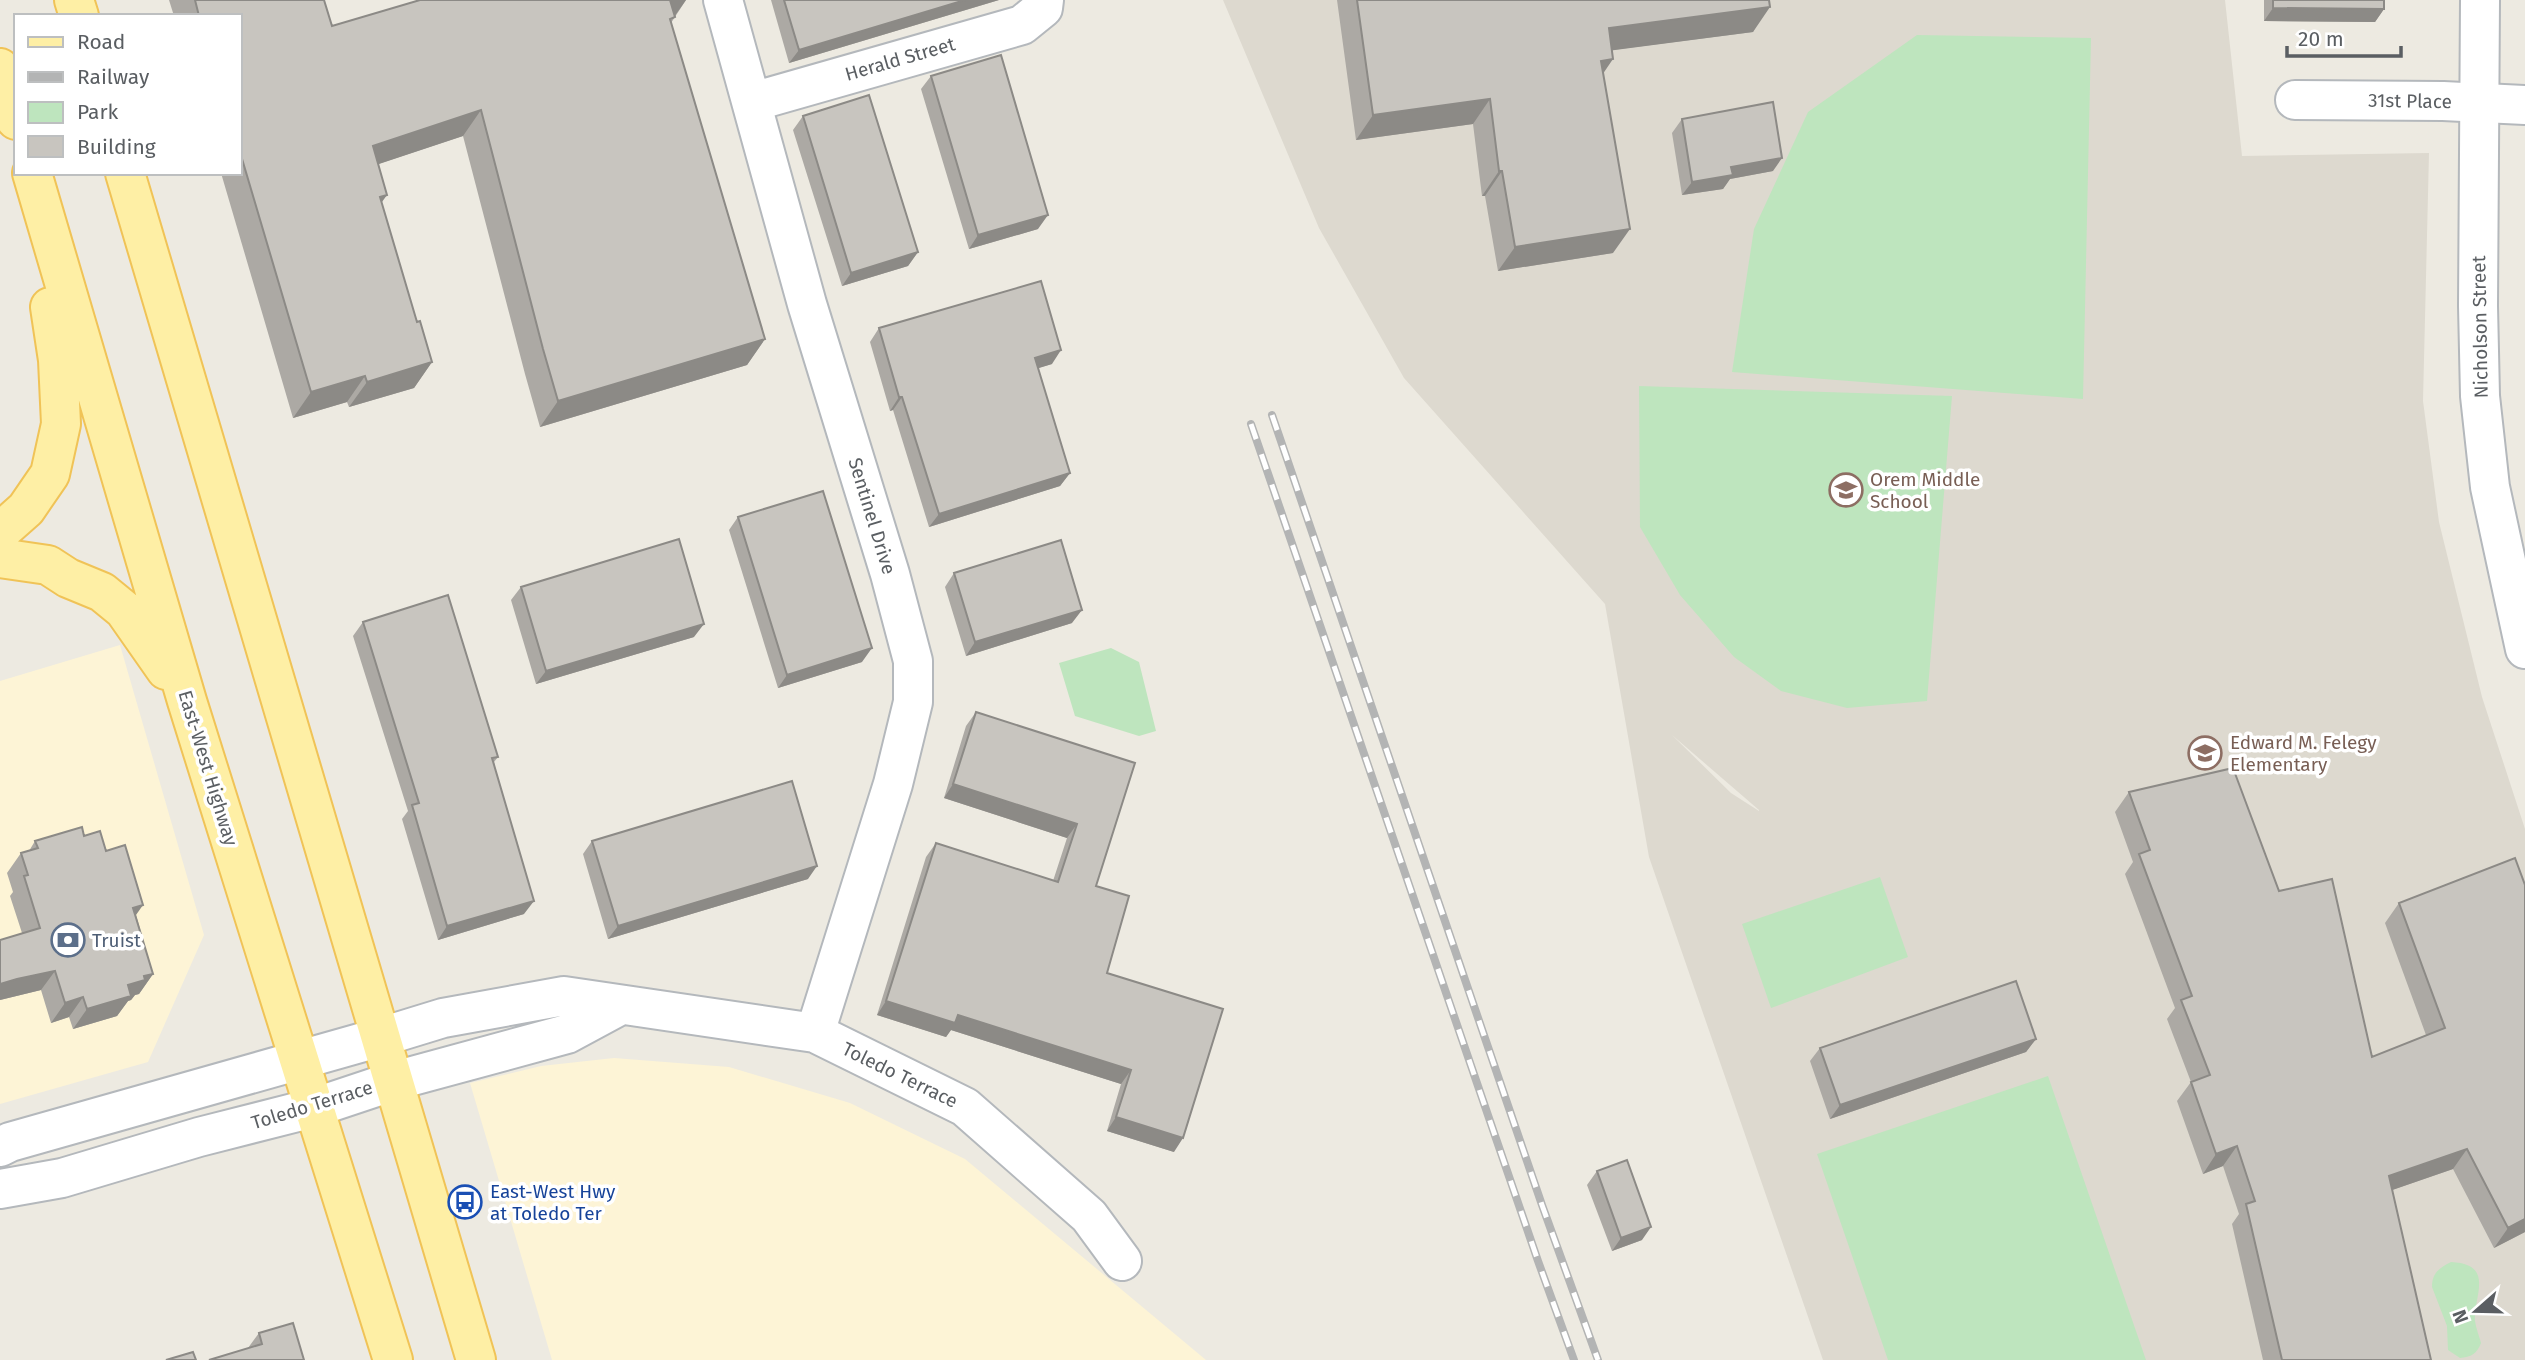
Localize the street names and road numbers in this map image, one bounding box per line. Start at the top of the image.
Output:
street label: Herald Street [842,32,958,86]
street label: 31st Place [2368,89,2452,113]
street label: Nicholson Street [2467,255,2493,399]
street label: Sentinel Drive [843,455,901,577]
street label: East-West Highway [173,687,243,849]
street label: Toledo Terrace [838,1037,962,1113]
street label: Toledo Terrace [249,1076,375,1134]

